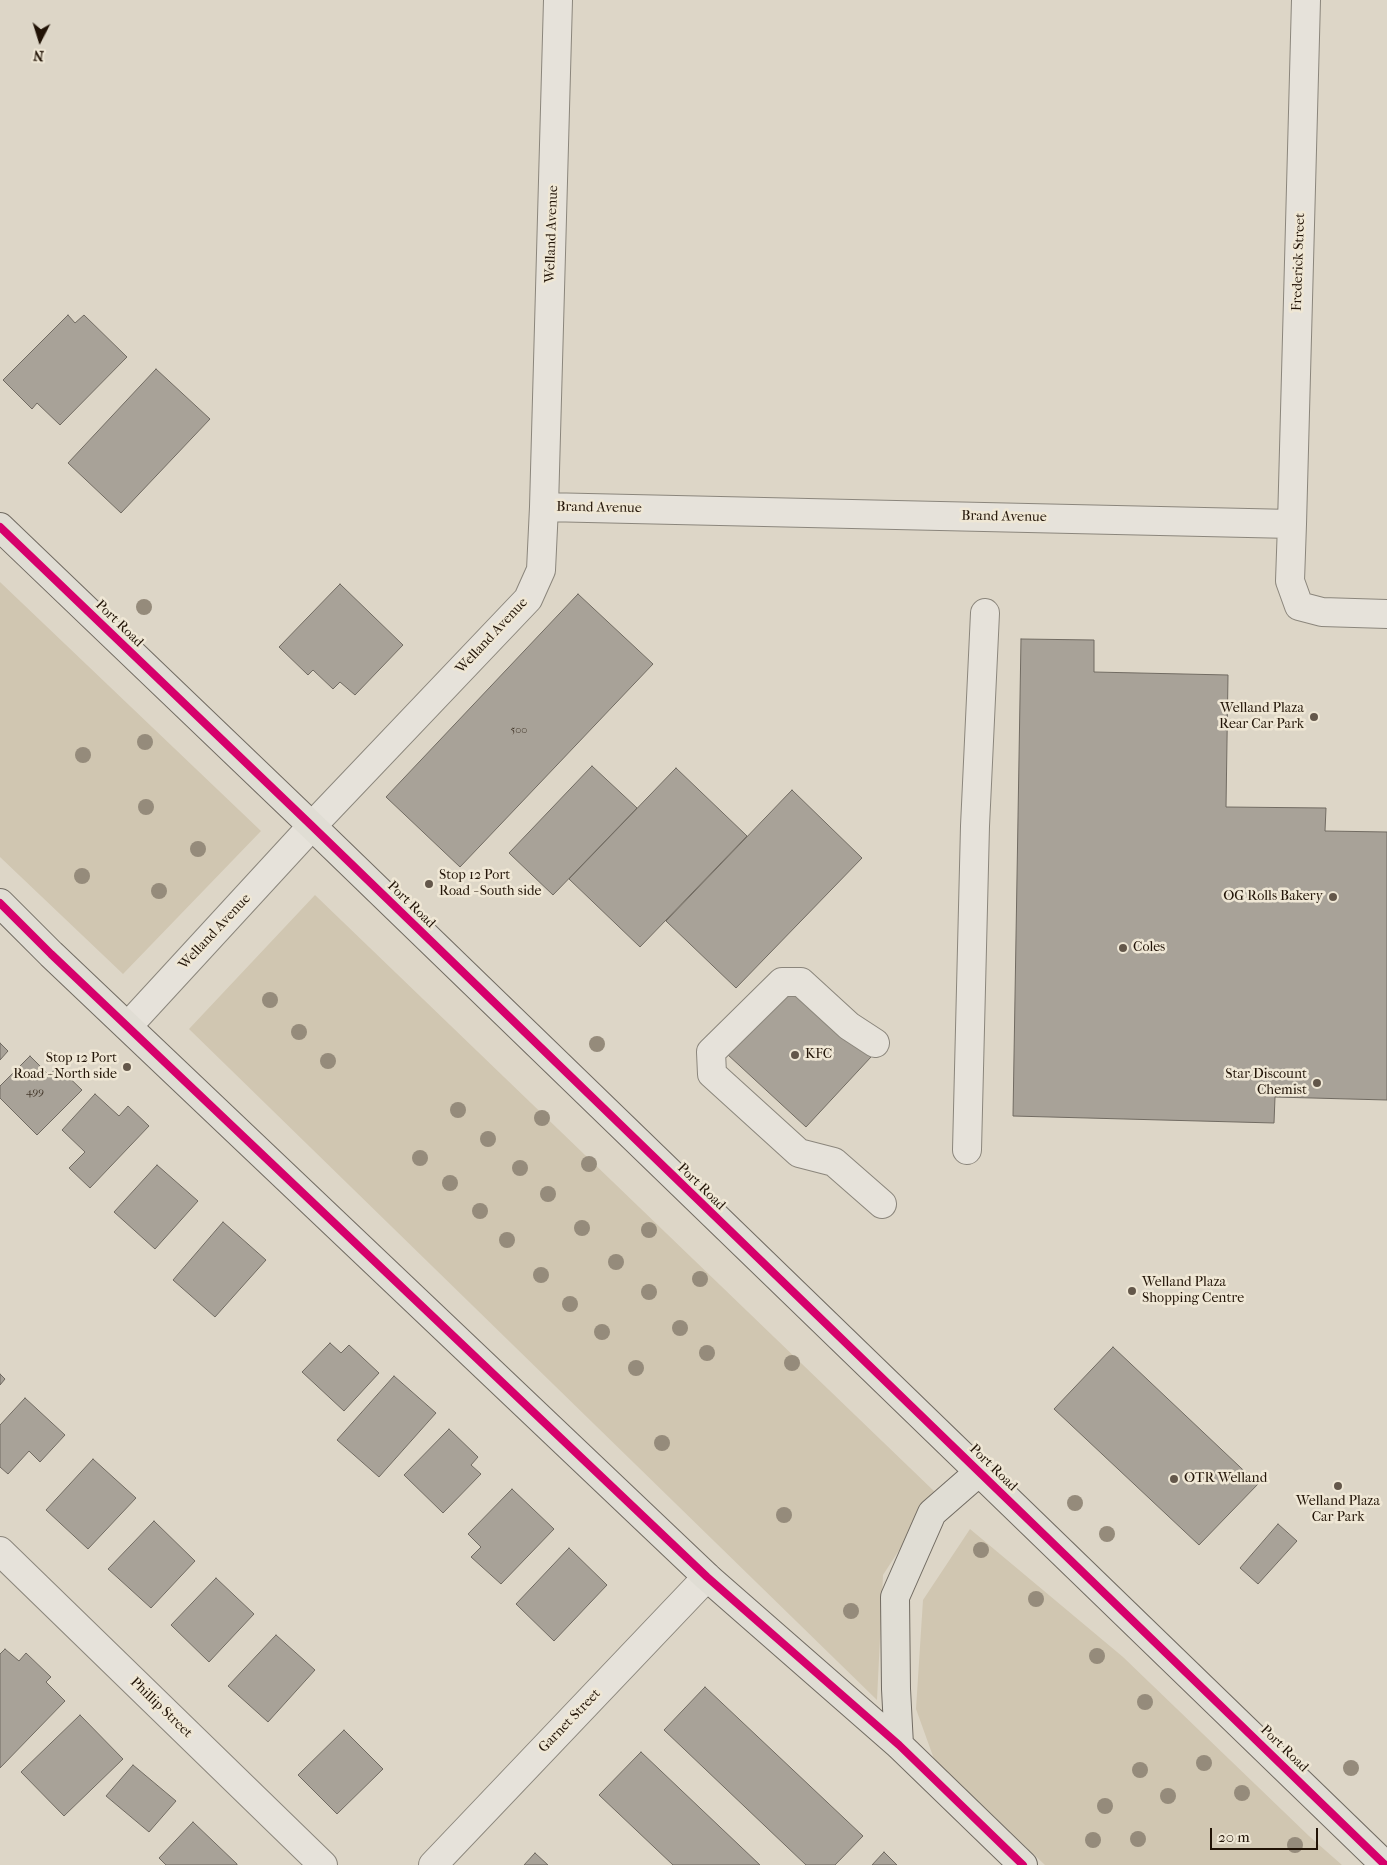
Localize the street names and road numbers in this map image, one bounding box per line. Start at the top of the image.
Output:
street label: Welland Avenue [542,185,562,283]
street label: Frederick Street [1289,213,1309,311]
street label: Brand Avenue [556,499,642,517]
street label: Brand Avenue [961,508,1047,526]
street label: Welland Avenue [453,595,531,677]
street label: Port Road [91,597,147,651]
street label: Port Road [383,878,439,932]
street label: Welland Avenue [176,891,254,973]
street label: Port Road [673,1160,729,1214]
street label: Port Road [965,1441,1021,1495]
street label: Phillip Street [126,1674,196,1742]
street label: Garnet Street [535,1686,605,1756]
street label: Port Road [1256,1722,1312,1776]

